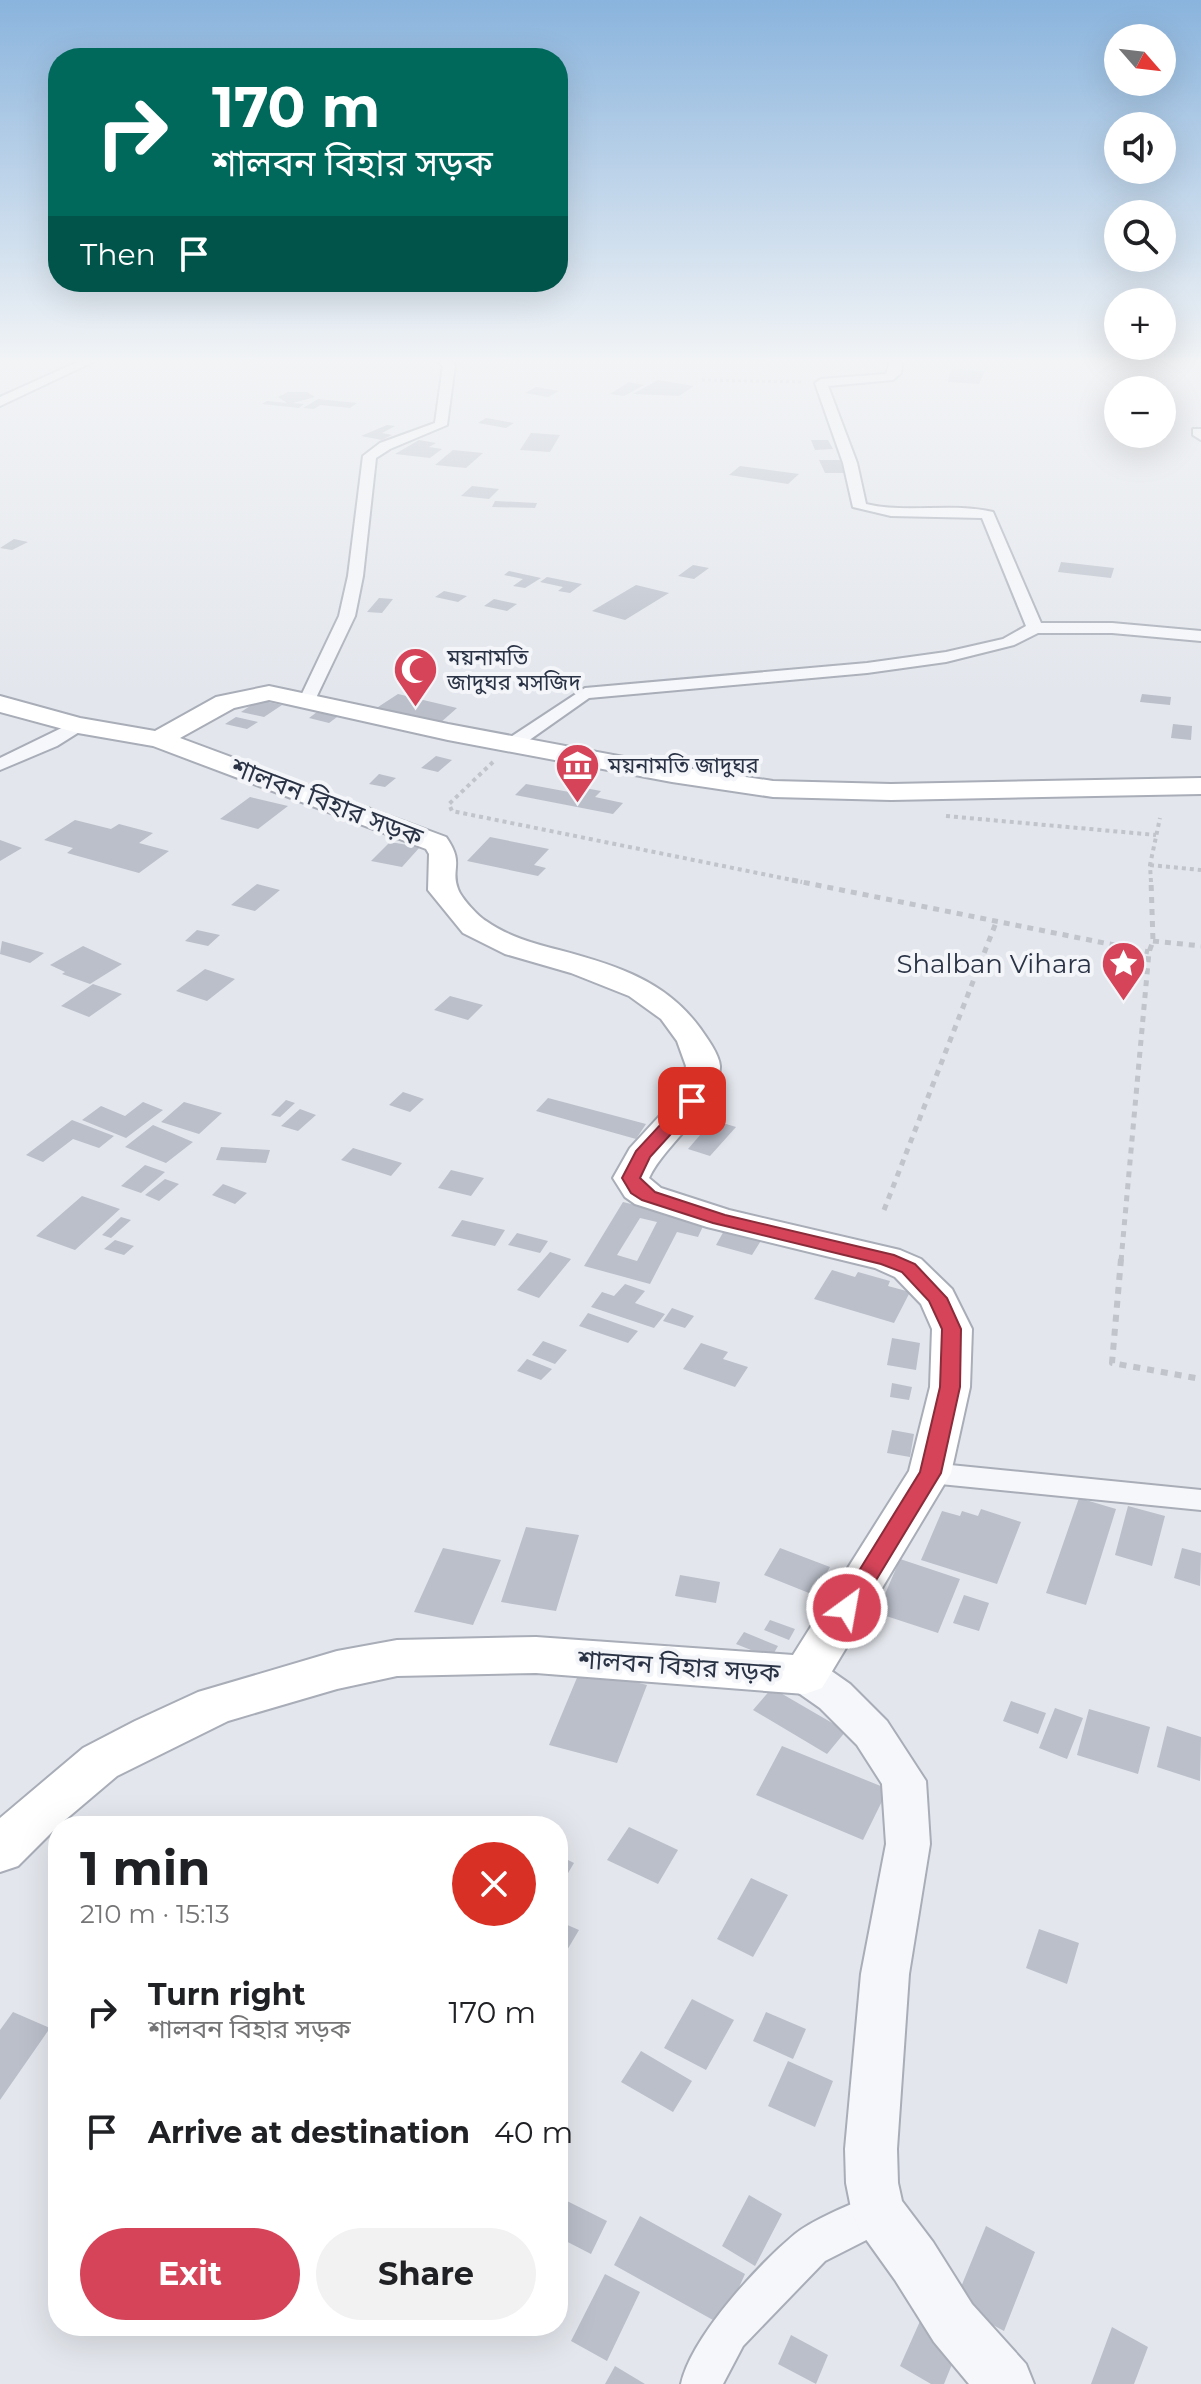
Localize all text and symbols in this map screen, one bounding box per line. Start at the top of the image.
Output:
north arrow [1104,24,1176,96]
map controls [1104,24,1176,448]
text: 170 m [212,73,380,141]
icon: right [80,80,184,184]
button: sound [1104,112,1176,184]
text: শালবন বিহার সড়ক [212,141,493,185]
button: search [1104,200,1176,272]
icon: arrive [172,232,216,276]
text: Then [80,236,156,273]
button: + [1104,288,1176,360]
button: − [1104,376,1176,448]
place label: ময়নামতি জাদুঘর মসজিদ [446,644,582,696]
mosque icon: ময়নামতি জাদুঘর মসজিদ [392,646,440,709]
museum icon: ময়নামতি জাদুঘর [553,741,601,804]
street label: শালবন বিহার সড়ক [226,750,428,854]
place label: ময়নামতি জাদুঘর [607,752,760,779]
place icon: Shalban Vihara [1099,940,1147,1003]
place label: Shalban Vihara [897,948,1092,980]
pin [658,1067,726,1135]
icon: arrive [670,1079,714,1123]
position arrow [805,1566,889,1650]
street label: শালবন বিহার সড়ক [576,1643,782,1689]
text: 1 min [80,1839,210,1897]
button: close [452,1842,536,1926]
text: 210 m · 15:13 [80,1898,230,1930]
text: Turn right [148,1976,305,2013]
icon: right [80,1990,124,2034]
text: 170 m [449,1994,536,2031]
text: শালবন বিহার সড়ক [148,2013,351,2045]
icon: arrive [80,2110,124,2154]
text: Arrive at destination [148,2114,470,2151]
text: 40 m [494,2114,573,2151]
button: Exit [80,2228,300,2320]
button: Share [316,2228,536,2320]

